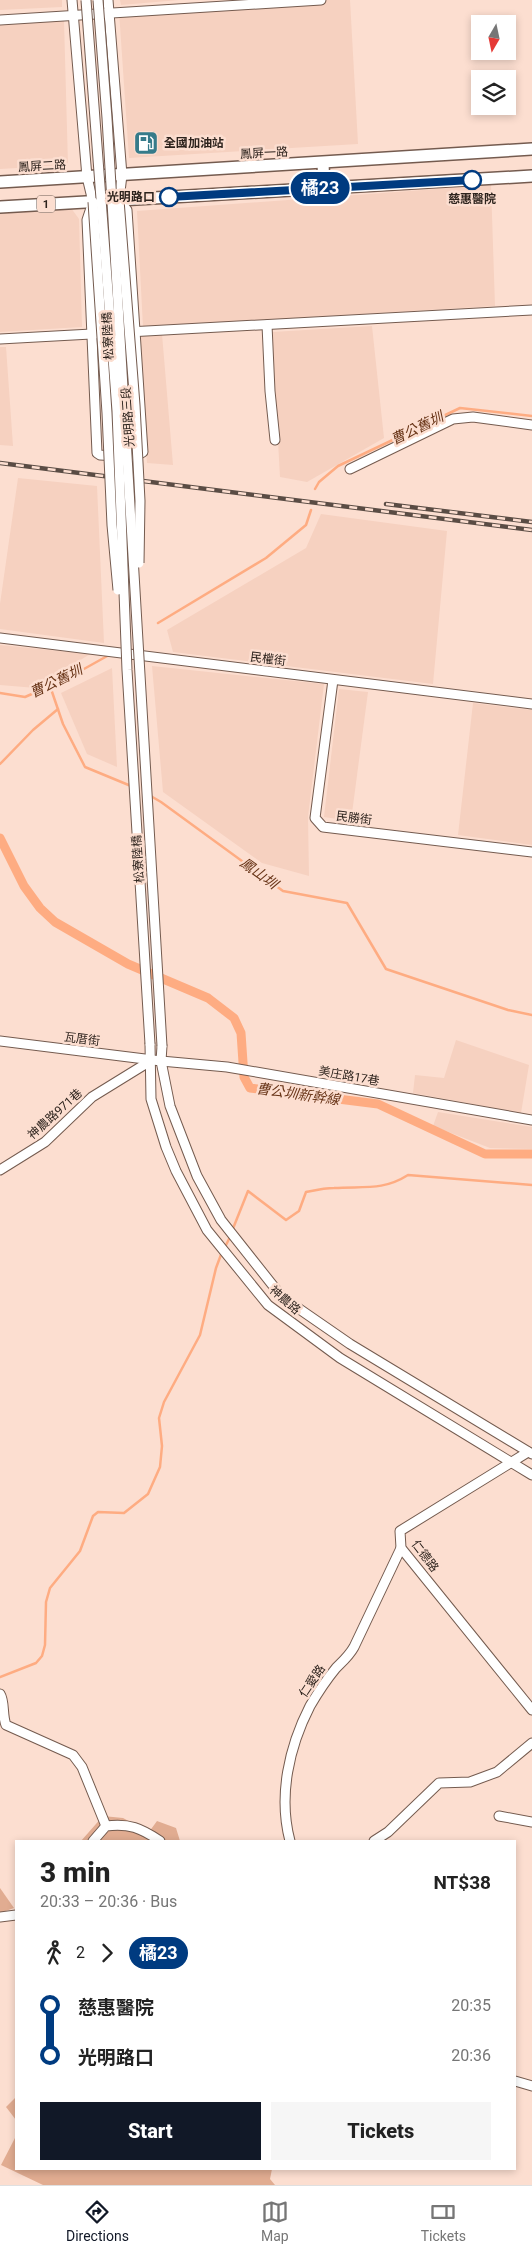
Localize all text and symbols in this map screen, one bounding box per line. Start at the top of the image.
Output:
north arrow [471,15,516,60]
map controls [471,15,516,115]
button: layers [471,70,516,115]
fuel station icon: 全國加油站 [133,130,159,156]
place label: 全國加油站 [164,136,224,150]
street label: 鳳屏一路 [240,145,288,161]
street label: 鳳屏二路 [18,158,66,174]
marker: 慈惠醫院 [462,170,482,190]
line badge: 橘23 [291,172,349,204]
text: 橘23 [301,177,339,198]
marker: 光明路口 [159,187,179,207]
place label: 光明路口 [107,190,155,204]
place label: 慈惠醫院 [448,192,496,206]
road number: 1 [37,195,55,212]
street label: 松寮陸橋 [100,312,116,360]
street label: 光明路三段 [119,387,137,447]
water label: 曹公舊圳 [388,408,447,447]
street label: 民權街 [249,650,287,668]
water label: 曹公舊圳 [27,661,86,700]
street label: 民勝街 [335,809,373,827]
street label: 松寮陸橋 [129,835,147,883]
water label: 鳳山圳 [237,854,282,893]
street label: 瓦厝街 [63,1030,101,1048]
street label: 美庄路17巷 [318,1064,380,1088]
water label: 曹公圳新幹線 [255,1080,343,1108]
street label: 神農路971巷 [25,1086,85,1142]
street label: 神農路 [267,1283,303,1317]
street label: 仁德路 [409,1537,441,1575]
street label: 仁愛路 [296,1662,328,1700]
text: 3 min [40,1856,111,1889]
text: NT$38 [433,1871,491,1894]
text: 20:33 – 20:36 · Bus [40,1892,177,1911]
icon: walk [40,1939,68,1967]
icon: forward [93,1939,121,1967]
text: 橘23 [139,1942,178,1963]
text: 2 [76,1943,85,1962]
text: 慈惠醫院 [78,1996,154,2019]
text: 20:35 [451,1996,491,2015]
text: 光明路口 [78,2046,154,2069]
text: 20:36 [451,2046,491,2065]
button: Start [40,2102,261,2160]
button: Tickets [271,2102,491,2160]
tab: Directions [66,2198,129,2244]
tab: Map [261,2198,289,2244]
tab: Tickets [421,2198,466,2244]

